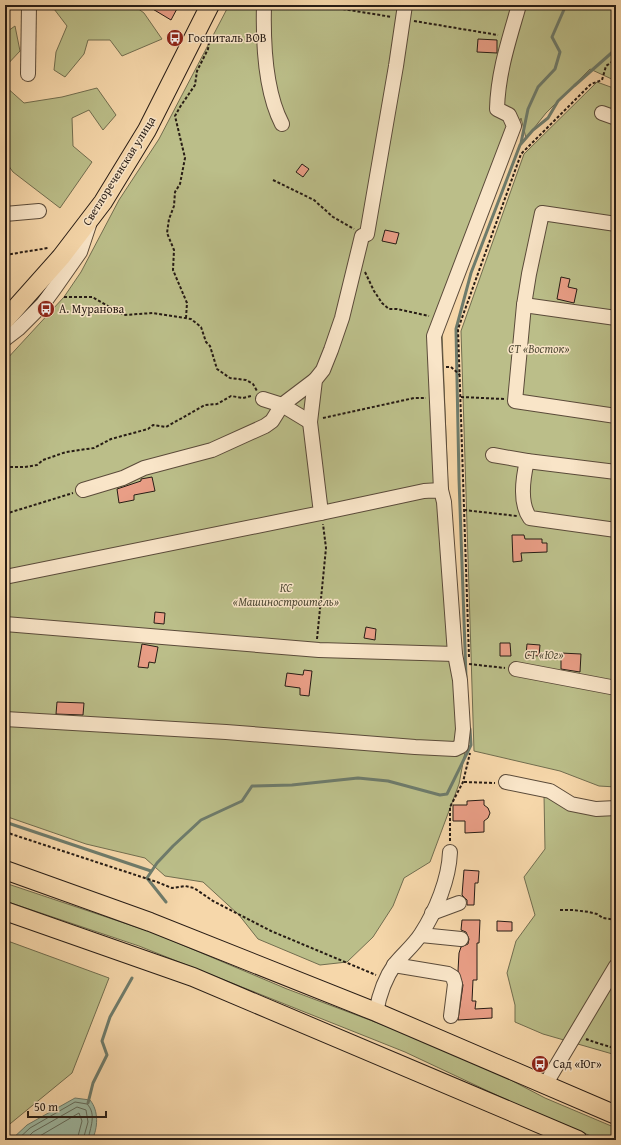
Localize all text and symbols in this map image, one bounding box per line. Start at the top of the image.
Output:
bus stop icon: Госпиталь ВОВ [165,28,185,48]
place label: Госпиталь ВОВ [188,29,267,46]
street label: Светлореченская улица [78,113,159,229]
bus stop icon: А. Муранова [36,299,56,319]
place label: А. Муранова [59,300,124,317]
park label: СТ «Восток» [508,340,570,357]
park label: КС «Машиностроитель» [233,579,339,610]
park label: СТ «Юг» [524,646,564,663]
bus stop icon: Сад «Юг» [530,1054,550,1074]
place label: Сад «Юг» [553,1055,602,1072]
scale bar [28,1093,106,1119]
text: 50 m [34,1098,58,1115]

